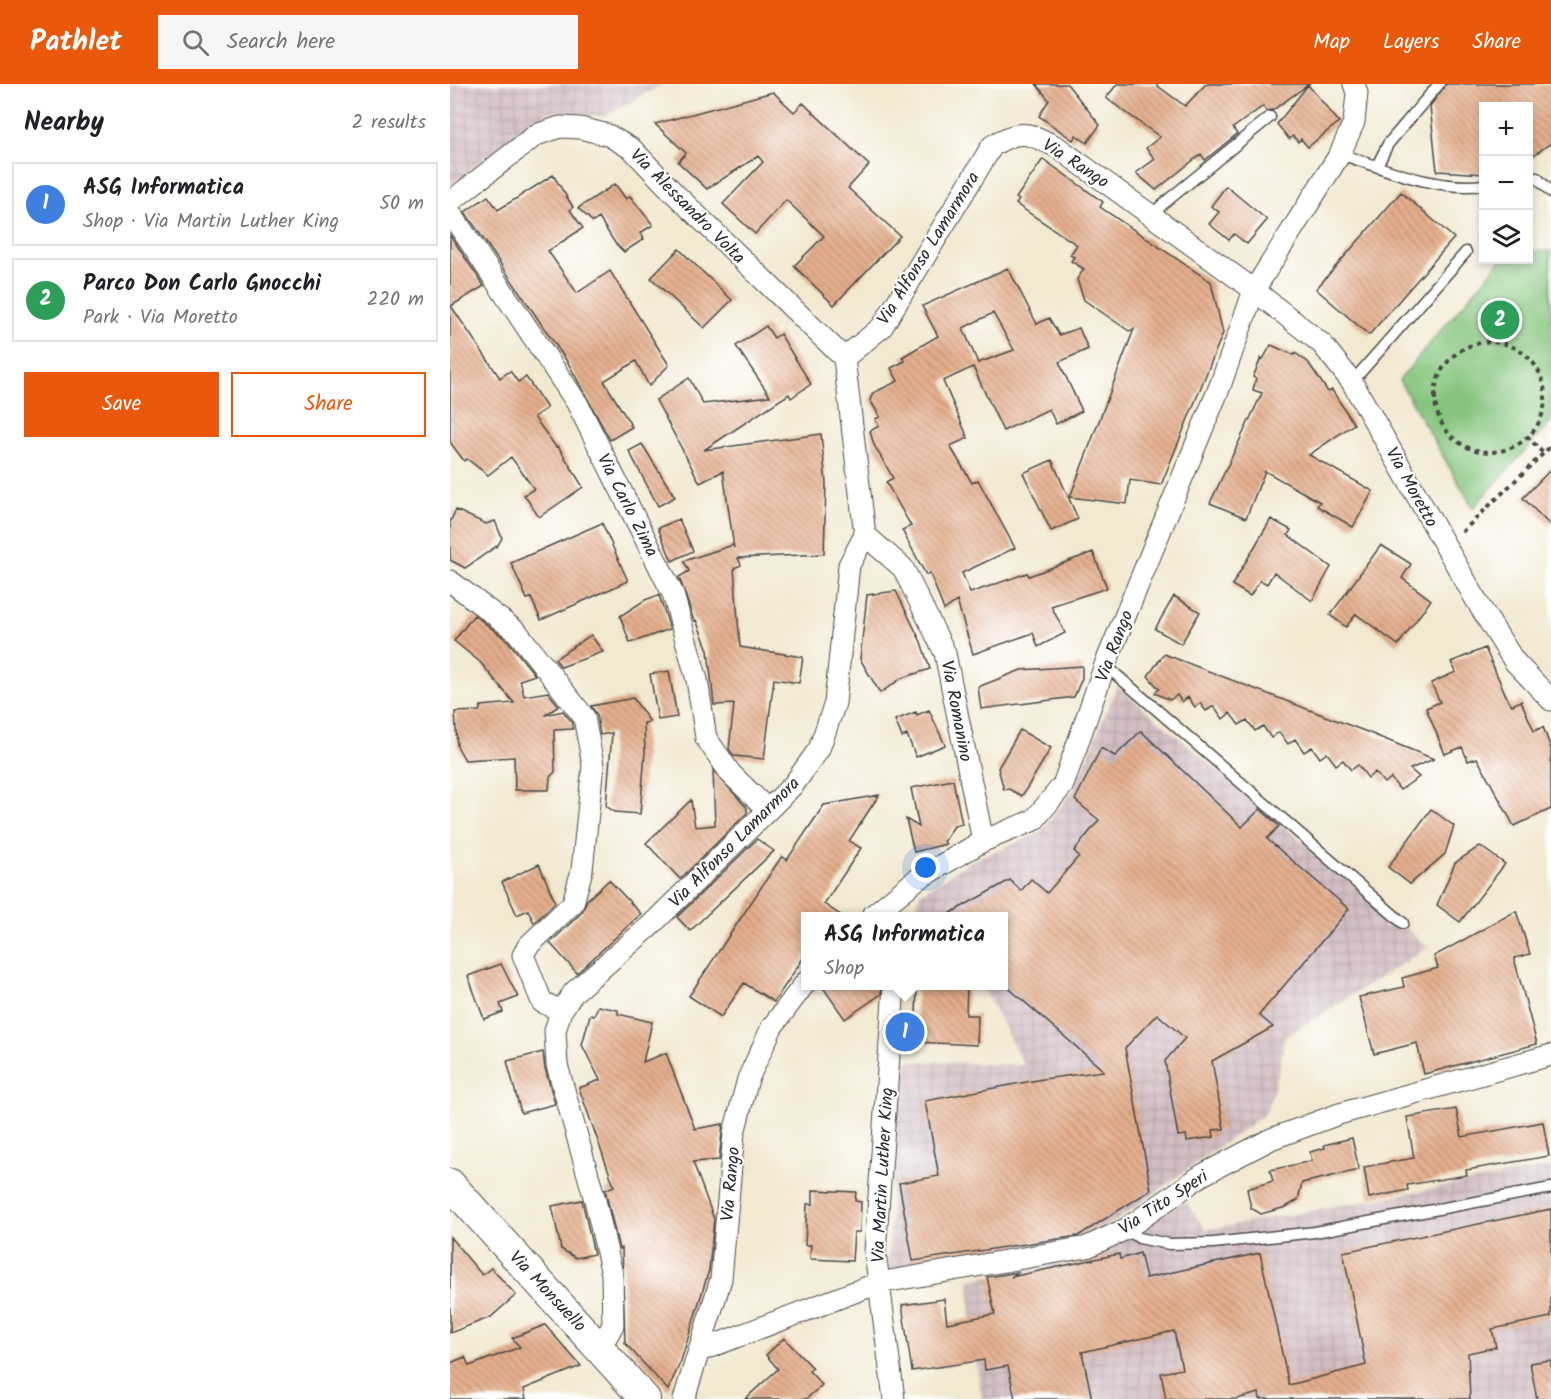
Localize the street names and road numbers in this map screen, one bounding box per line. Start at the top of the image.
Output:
street label: Via Rango [1036,132,1114,197]
street label: Via Alessandro Volta [622,142,752,272]
street label: Via Alfonso Lamarmora [870,166,988,331]
street label: Via Moretto [1377,442,1445,533]
street label: Via Carlo Zima [588,449,665,562]
street label: Via Rango [1088,606,1142,687]
street label: Via Romanino [932,658,980,764]
street label: Via Alfonso Lamarmora [662,770,808,916]
street label: Via Martin Luther King [864,1087,903,1264]
street label: Via Rango [714,1146,749,1223]
street label: Via Tito Speri [1113,1163,1215,1243]
street label: Via Monsuello [501,1245,593,1340]

